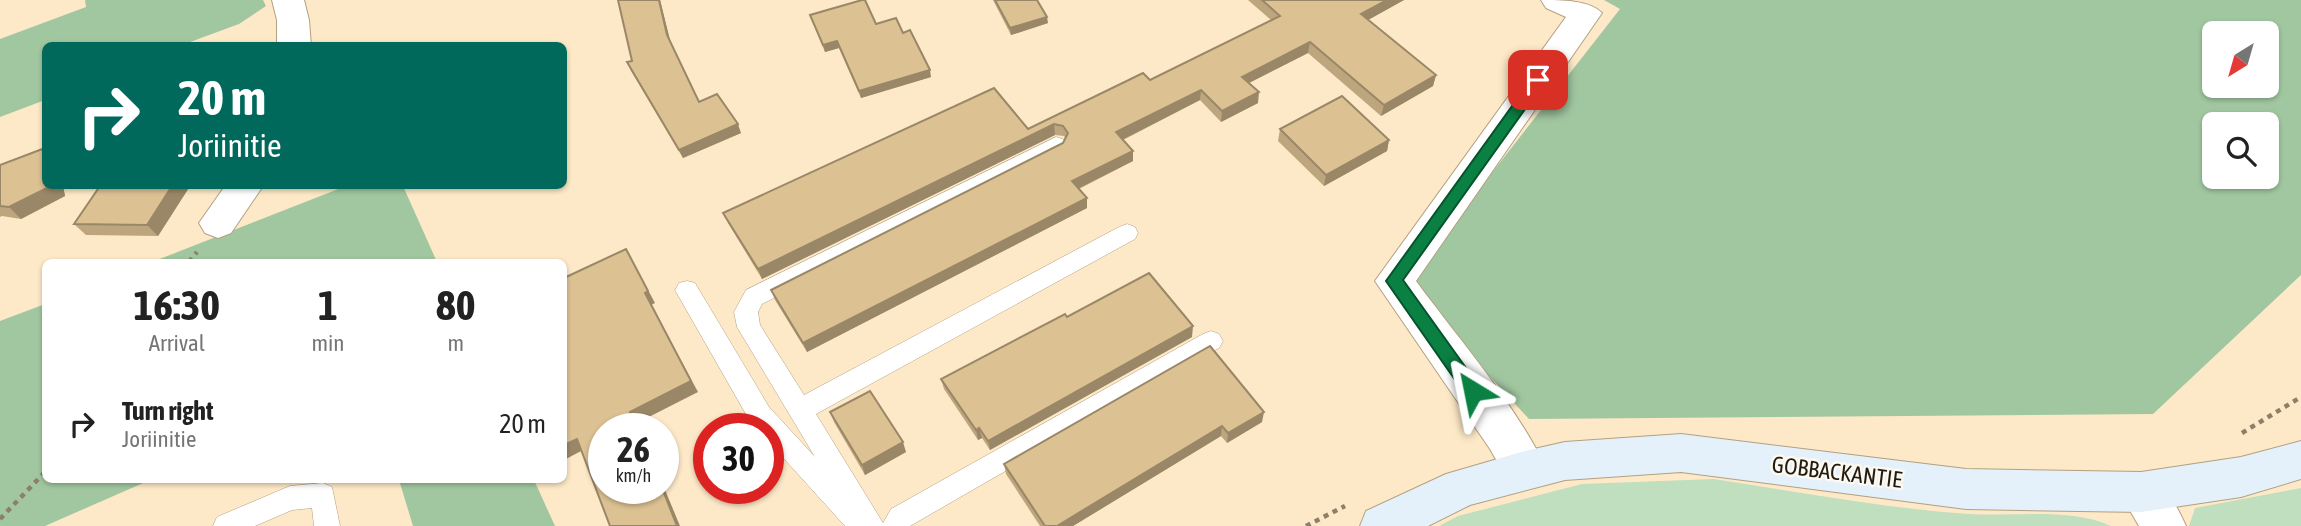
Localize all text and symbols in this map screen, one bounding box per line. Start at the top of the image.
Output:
north arrow [2202,21,2278,98]
map controls [2202,21,2279,189]
pin [1508,50,1568,110]
icon: arrive [1519,61,1557,99]
text: 20 m [178,69,266,125]
icon: right [63,70,154,161]
button: search [2202,112,2279,189]
text: Joriinitie [178,127,281,164]
text: 16:30 [134,281,220,329]
text: 1 [318,281,338,329]
text: 80 [436,281,475,329]
text: Arrival [149,330,205,356]
text: min [311,330,344,356]
text: m [447,330,464,356]
position arrow [1436,354,1510,428]
text: Turn right [122,396,213,426]
icon: right [63,405,101,443]
text: 20 m [499,409,546,439]
speed limit sign: 30 [693,413,784,504]
text: Joriinitie [122,426,196,452]
text: 26 [617,429,650,469]
street label: GOBBACKANTIE [1770,451,1904,493]
text: km/h [616,465,651,486]

